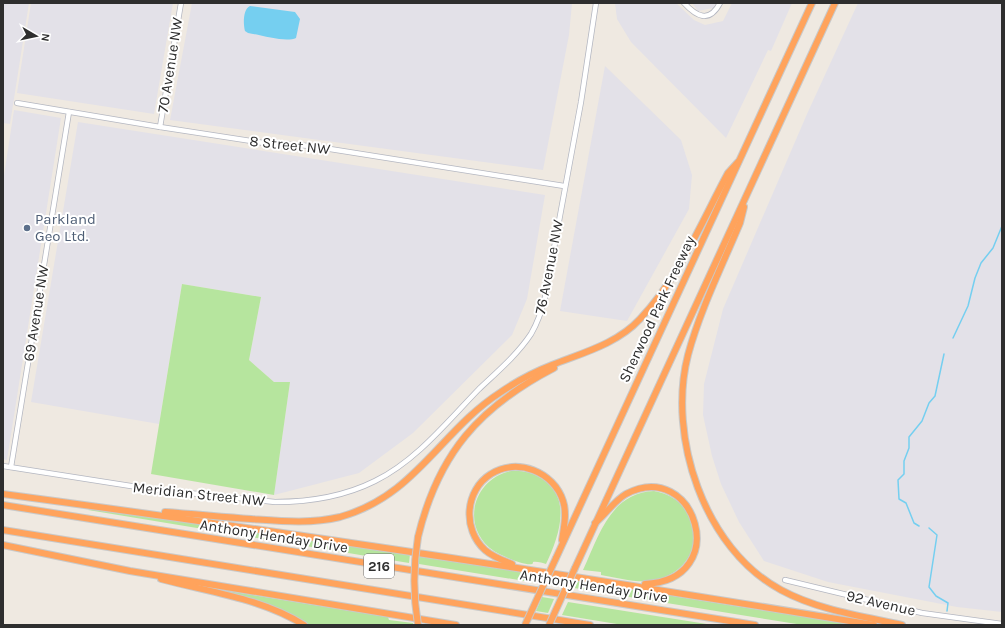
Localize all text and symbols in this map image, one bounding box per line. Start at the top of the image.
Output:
north arrow [16,16,56,56]
street label: 70 Avenue NW [154,16,186,114]
text: N [38,33,52,42]
street label: 8 Street NW [249,132,332,158]
place label: Parkland Geo Ltd. [35,210,96,245]
street label: 76 Avenue NW [531,218,567,316]
marker: Parkland Geo Ltd. [22,223,32,233]
street label: Sherwood Park Freeway [615,233,699,385]
street label: 69 Avenue NW [19,263,53,363]
street label: Meridian Street NW [132,478,267,510]
street label: Anthony Henday Drive [199,515,349,557]
road number: 216 [364,554,394,578]
street label: Anthony Henday Drive [519,565,669,607]
street label: 92 Avenue [845,586,917,620]

